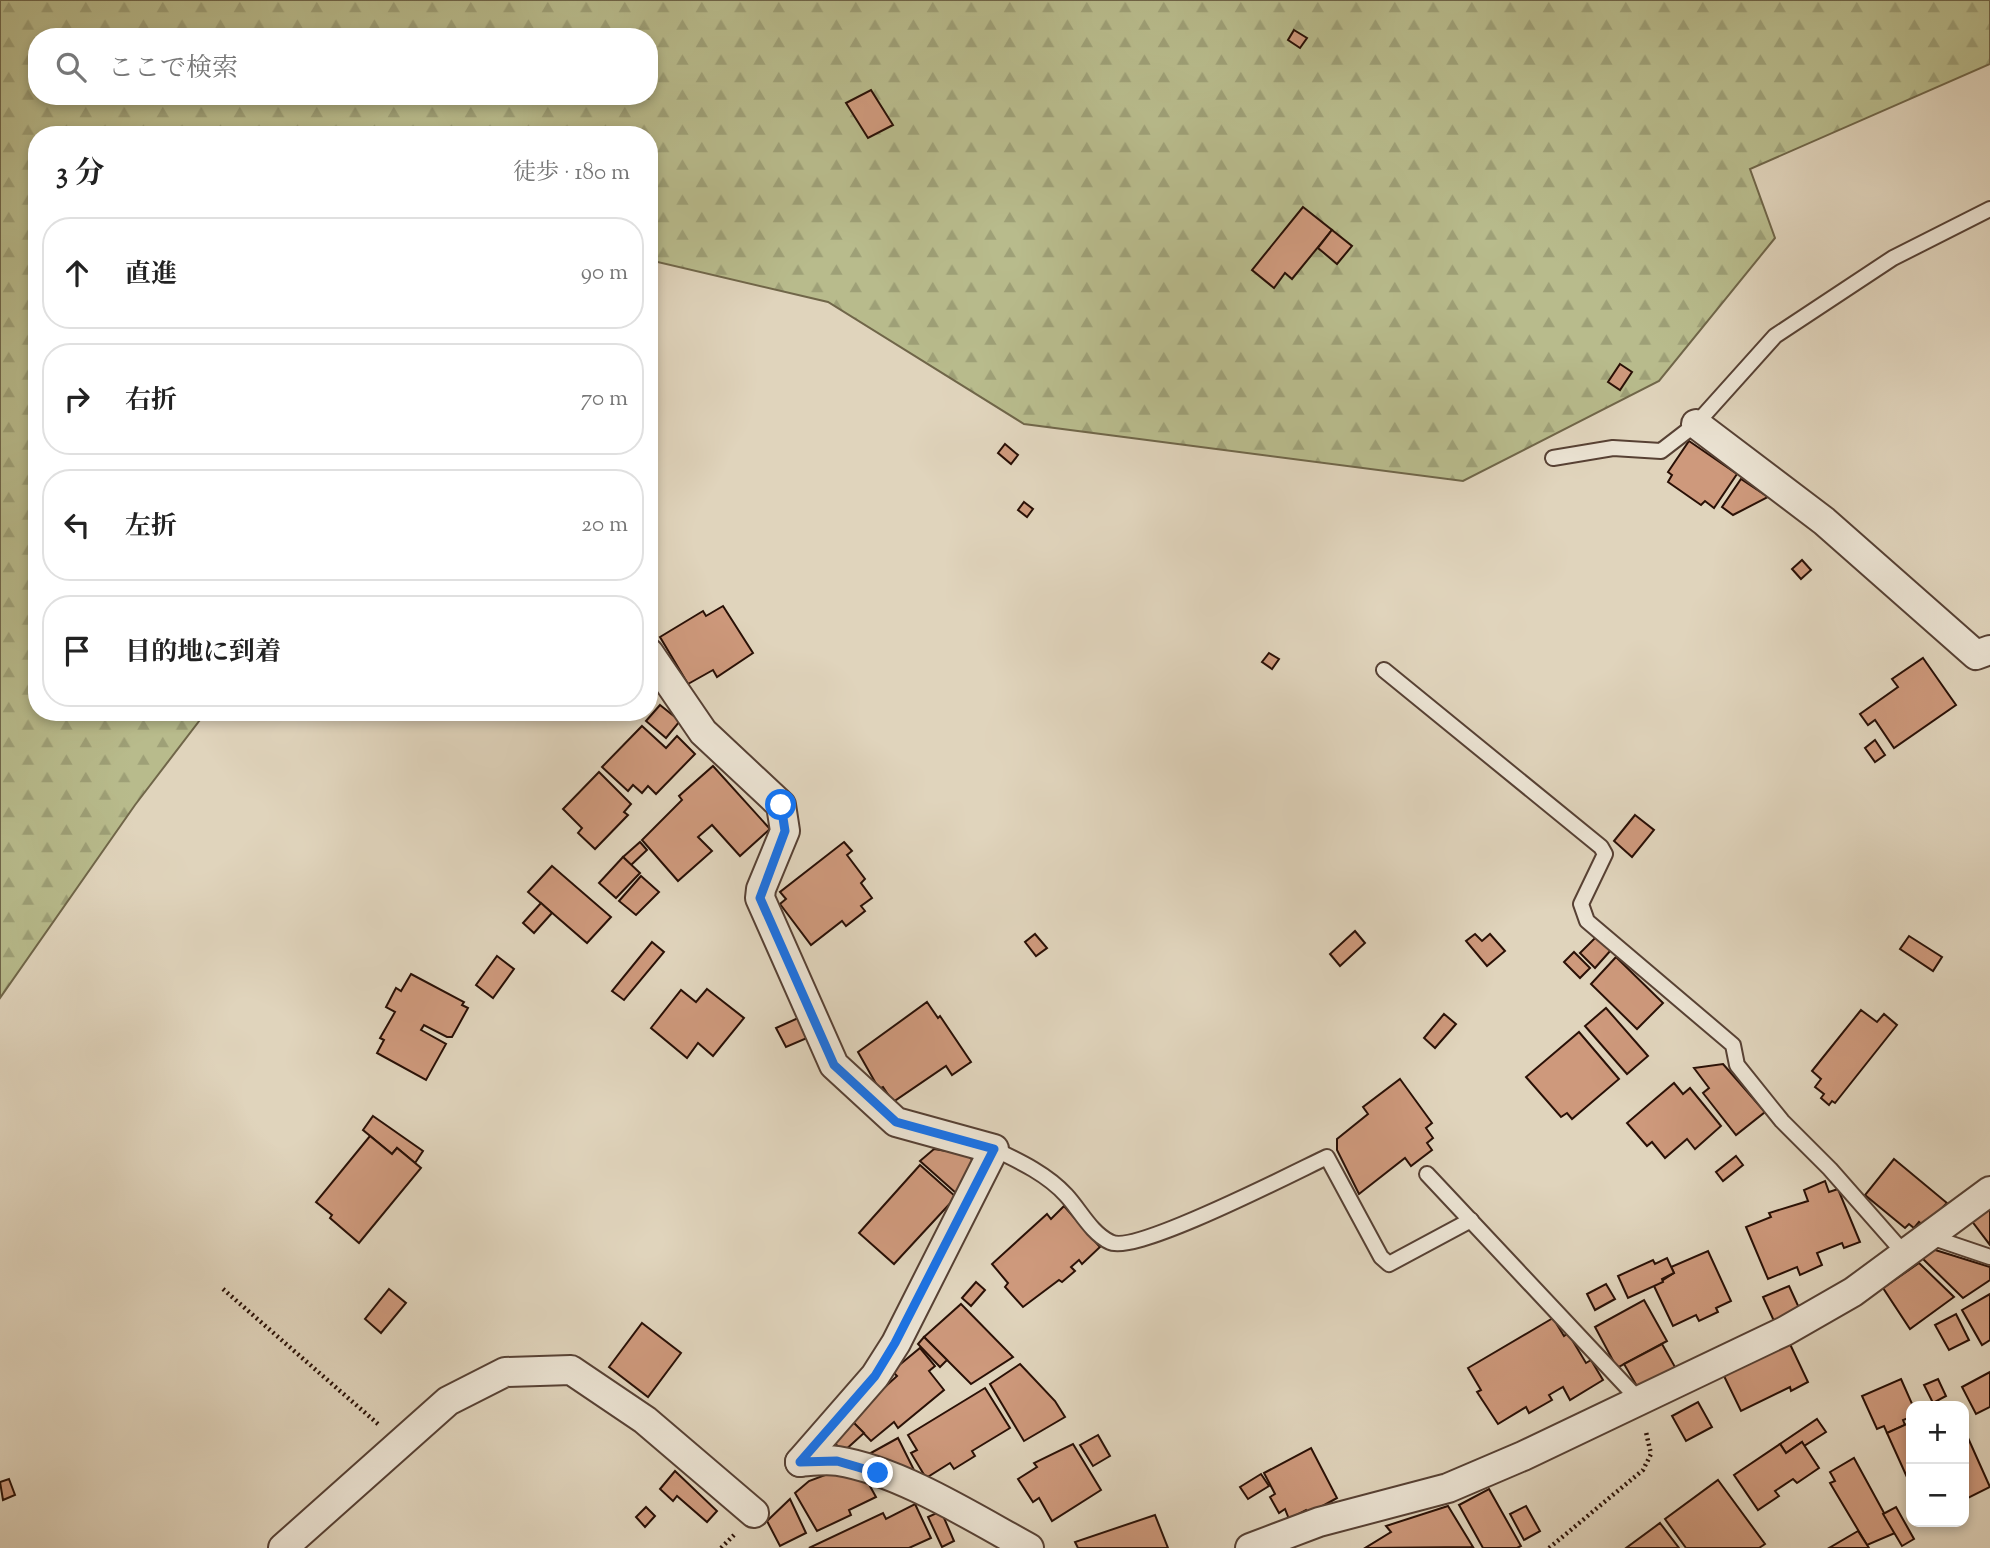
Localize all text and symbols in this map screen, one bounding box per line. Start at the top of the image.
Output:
search box [28,28,658,105]
icon: search [52,48,90,86]
text: ここで検索 [108,51,238,88]
text: 3 分 [56,153,105,196]
text: 徒歩 · 180 m [513,157,630,190]
icon: ahead [58,254,96,292]
text: 直進 [125,257,177,294]
text: 90 m [581,257,628,290]
icon: right [58,380,96,418]
text: 右折 [125,383,177,420]
text: 70 m [581,383,628,416]
icon: left [58,506,96,544]
text: 左折 [125,509,177,546]
text: 20 m [581,509,628,542]
icon: arrive [58,632,96,670]
text: 目的地に到着 [125,635,281,672]
route start [765,789,796,820]
map controls [1906,1401,1969,1527]
button: + [1906,1401,1969,1464]
route end [862,1457,893,1488]
button: − [1906,1464,1969,1527]

